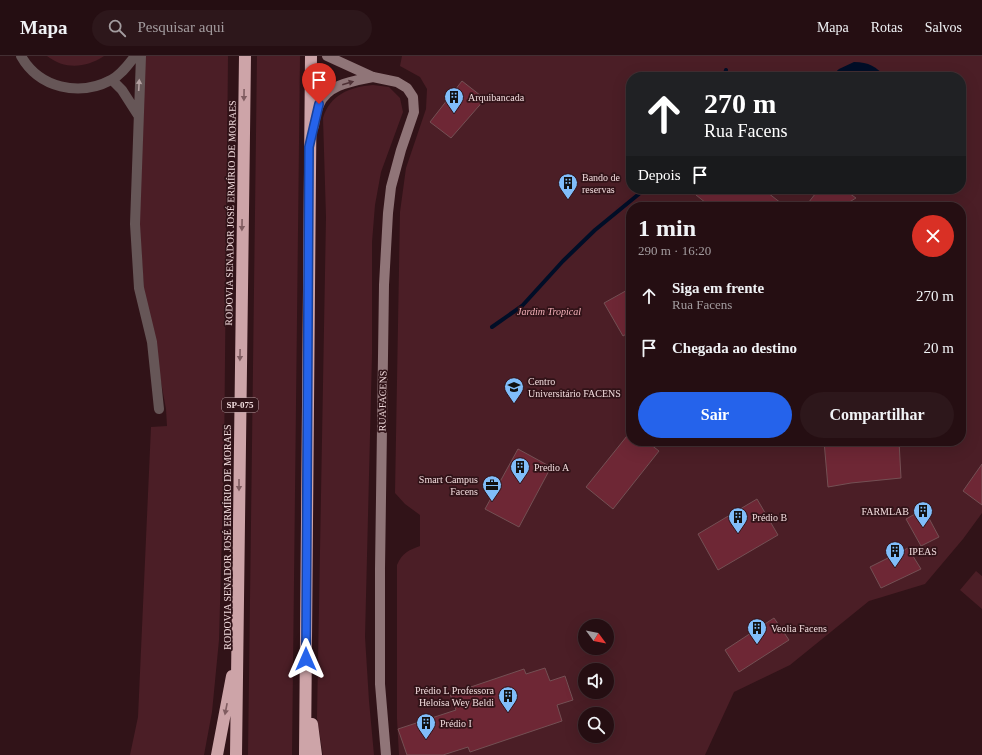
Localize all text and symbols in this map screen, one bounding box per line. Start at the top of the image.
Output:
search box [92,10,372,46]
text: Mapa [20,17,68,38]
icon: search [106,17,128,39]
text: Pesquisar aqui [138,19,225,35]
text: Mapa [817,20,849,35]
text: Rotas [871,20,903,35]
text: Salvos [925,20,962,35]
pin [302,63,336,104]
icon: arrive [308,69,330,91]
one-way arrow [136,79,143,91]
one-way arrow [342,80,354,86]
building icon: Arquibancada [443,86,465,114]
icon: ahead [638,88,690,140]
text: 270 m [704,88,776,119]
one-way arrow [241,89,247,102]
place label: Arquibancada [468,92,525,103]
street label: RODOVIA SENADOR JOSÉ ERMÍRIO DE MORAES [223,100,238,326]
text: Rua Facens [704,121,787,141]
icon: arrive [689,164,711,186]
text: Depois [638,167,681,183]
building icon: Bando de reservas [557,172,579,200]
place label: Bando de reservas [582,172,621,195]
text: 1 min [638,215,696,241]
button: close [912,215,954,257]
one-way arrow [239,219,245,232]
text: 290 m · 16:20 [638,243,711,258]
text: Siga em frente [672,280,764,296]
icon: ahead [638,285,660,307]
text: 270 m [916,288,954,304]
text: Rua Facens [672,297,732,312]
park label: Jardim Tropical [517,306,581,317]
icon: arrive [638,337,660,359]
text: Chegada ao destino [672,340,797,356]
text: 20 m [924,340,954,356]
one-way arrow [237,349,243,362]
street label: RUA FACENS [376,371,389,431]
school or university icon: Centro Universitário FACENS [503,376,525,404]
place label: Centro Universitário FACENS [528,376,621,399]
button: Sair [638,392,792,438]
button: Compartilhar [800,392,954,438]
road number: SP-075 [222,398,258,412]
street label: RODOVIA SENADOR JOSÉ ERMÍRIO DE MORAES [222,424,233,650]
building icon: Predio A [509,456,531,484]
place label: Predio A [534,462,570,473]
place label: Smart Campus Facens [419,474,478,497]
office icon: Smart Campus Facens [481,474,503,502]
one-way arrow [236,479,242,492]
building icon: FARMLAB [912,500,934,528]
building icon: Prédio B [727,506,749,534]
place label: FARMLAB [861,506,909,517]
place label: Prédio B [752,512,788,523]
building icon: IPEAS [884,540,906,568]
place label: IPEAS [909,546,937,557]
building icon: Veolia Facens [746,617,768,645]
north arrow [578,619,614,655]
map controls [578,619,614,743]
place label: Veolia Facens [771,623,827,634]
position arrow [285,638,327,680]
button: sound [578,663,614,699]
place label: Prédio L Professora Heloísa Wey Beldi [415,685,495,708]
building icon: Prédio L Professora Heloísa Wey Beldi [497,685,519,713]
one-way arrow [222,703,228,716]
button: search [578,707,614,743]
building icon: Prédio I [415,712,437,740]
place label: Prédio I [440,718,472,729]

